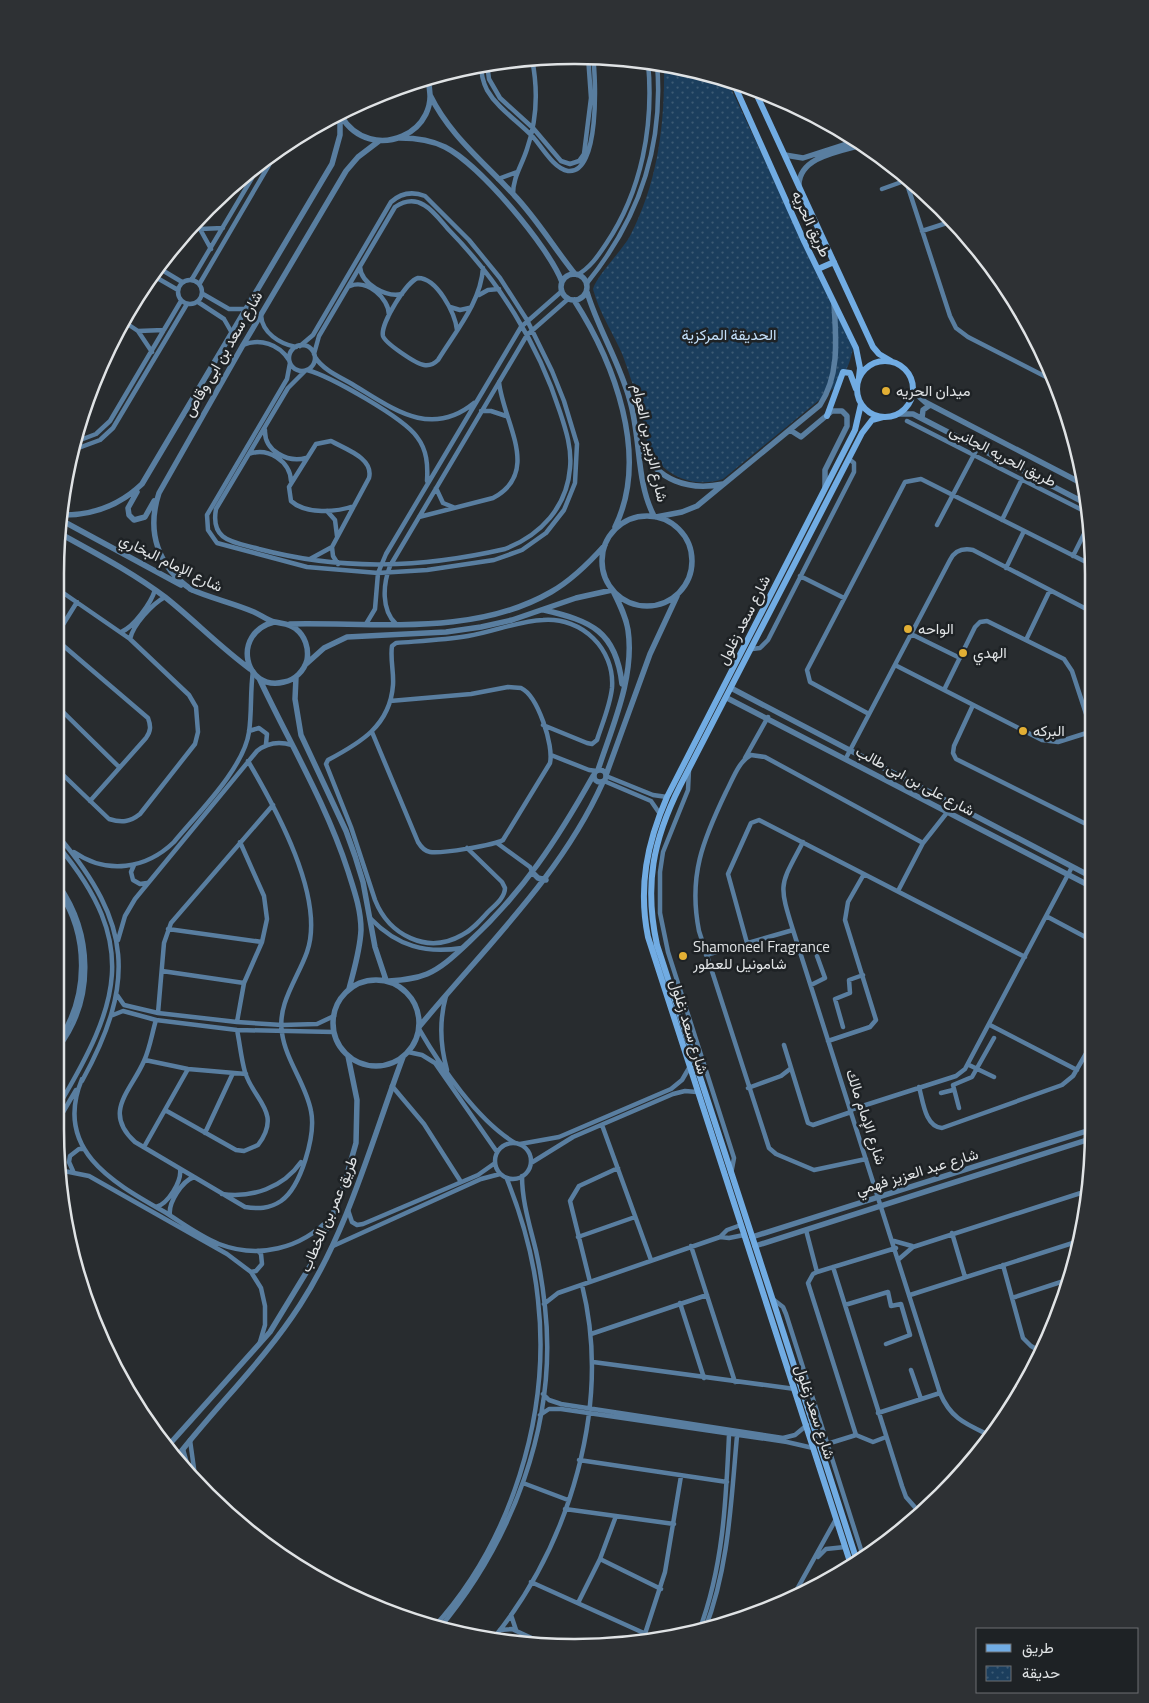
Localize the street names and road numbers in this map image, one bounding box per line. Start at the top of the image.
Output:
street label: طريق الحريه [786,187,837,261]
street label: شارع سعد بن ابى وقاص [177,286,268,421]
street label: شارع الزبير بن العوام [627,382,674,504]
street label: طريق الحريه الجانبى [946,419,1061,493]
street label: شارع الإمام البخاري [115,528,227,599]
street label: شارع سعد زغلول [711,571,776,669]
street label: شارع على بن ابى طالب [852,739,979,822]
street label: شارع سعد زغلول [664,977,715,1077]
street label: شارع الإمام مالك [840,1066,893,1168]
street label: شارع عبد العزيز فهمي [853,1142,982,1203]
street label: طريق عمر بن الخطاب [294,1152,364,1276]
street label: شارع سعد زغلول [789,1362,842,1462]

